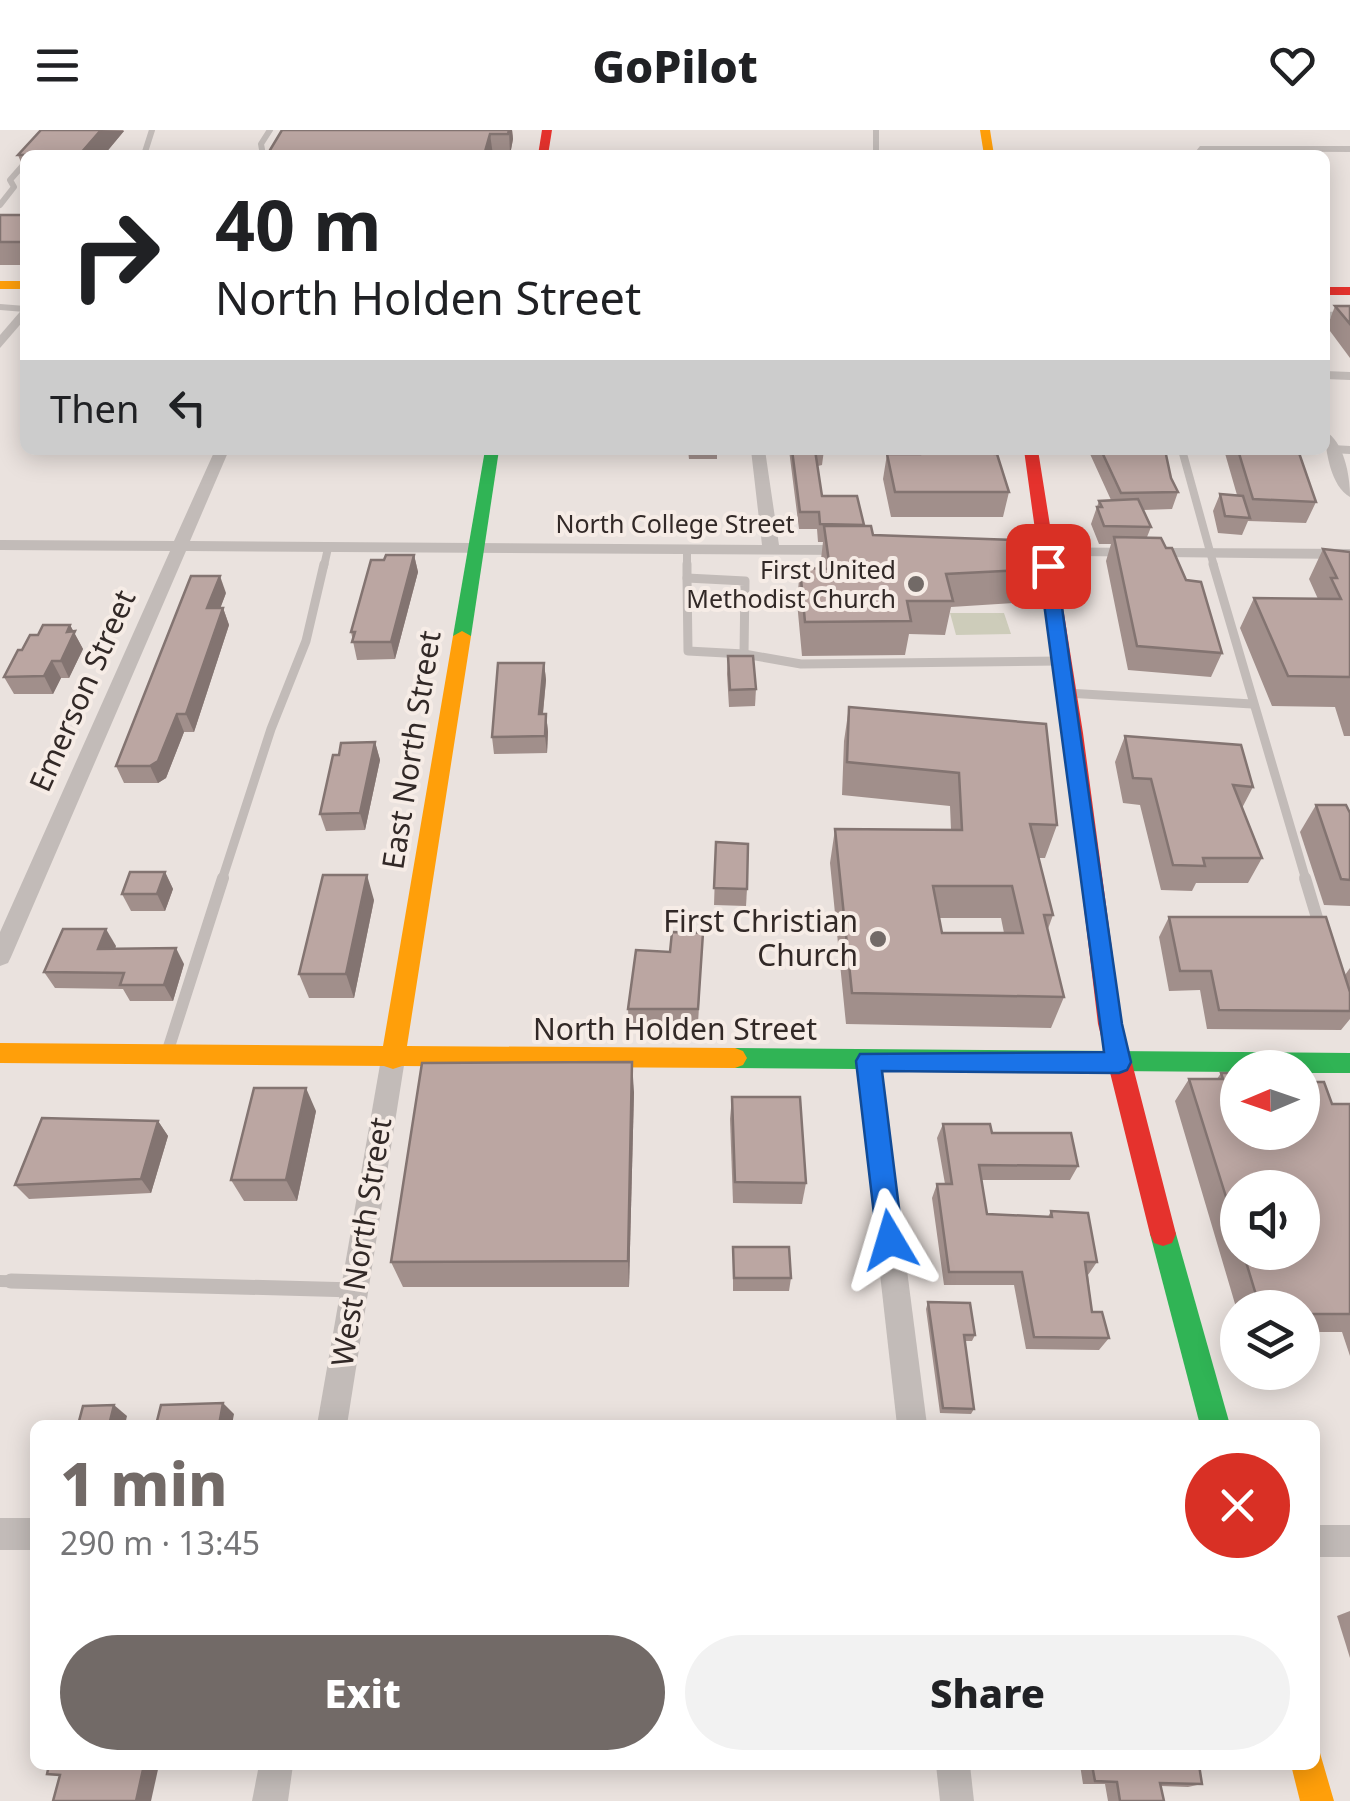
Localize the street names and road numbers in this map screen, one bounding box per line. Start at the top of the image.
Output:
street label: North College Street [555,506,795,540]
street label: Emerson Street [19,583,144,798]
street label: East North Street [371,627,450,872]
street label: North Holden Street [533,1008,817,1049]
street label: West North Street [321,1114,400,1369]

